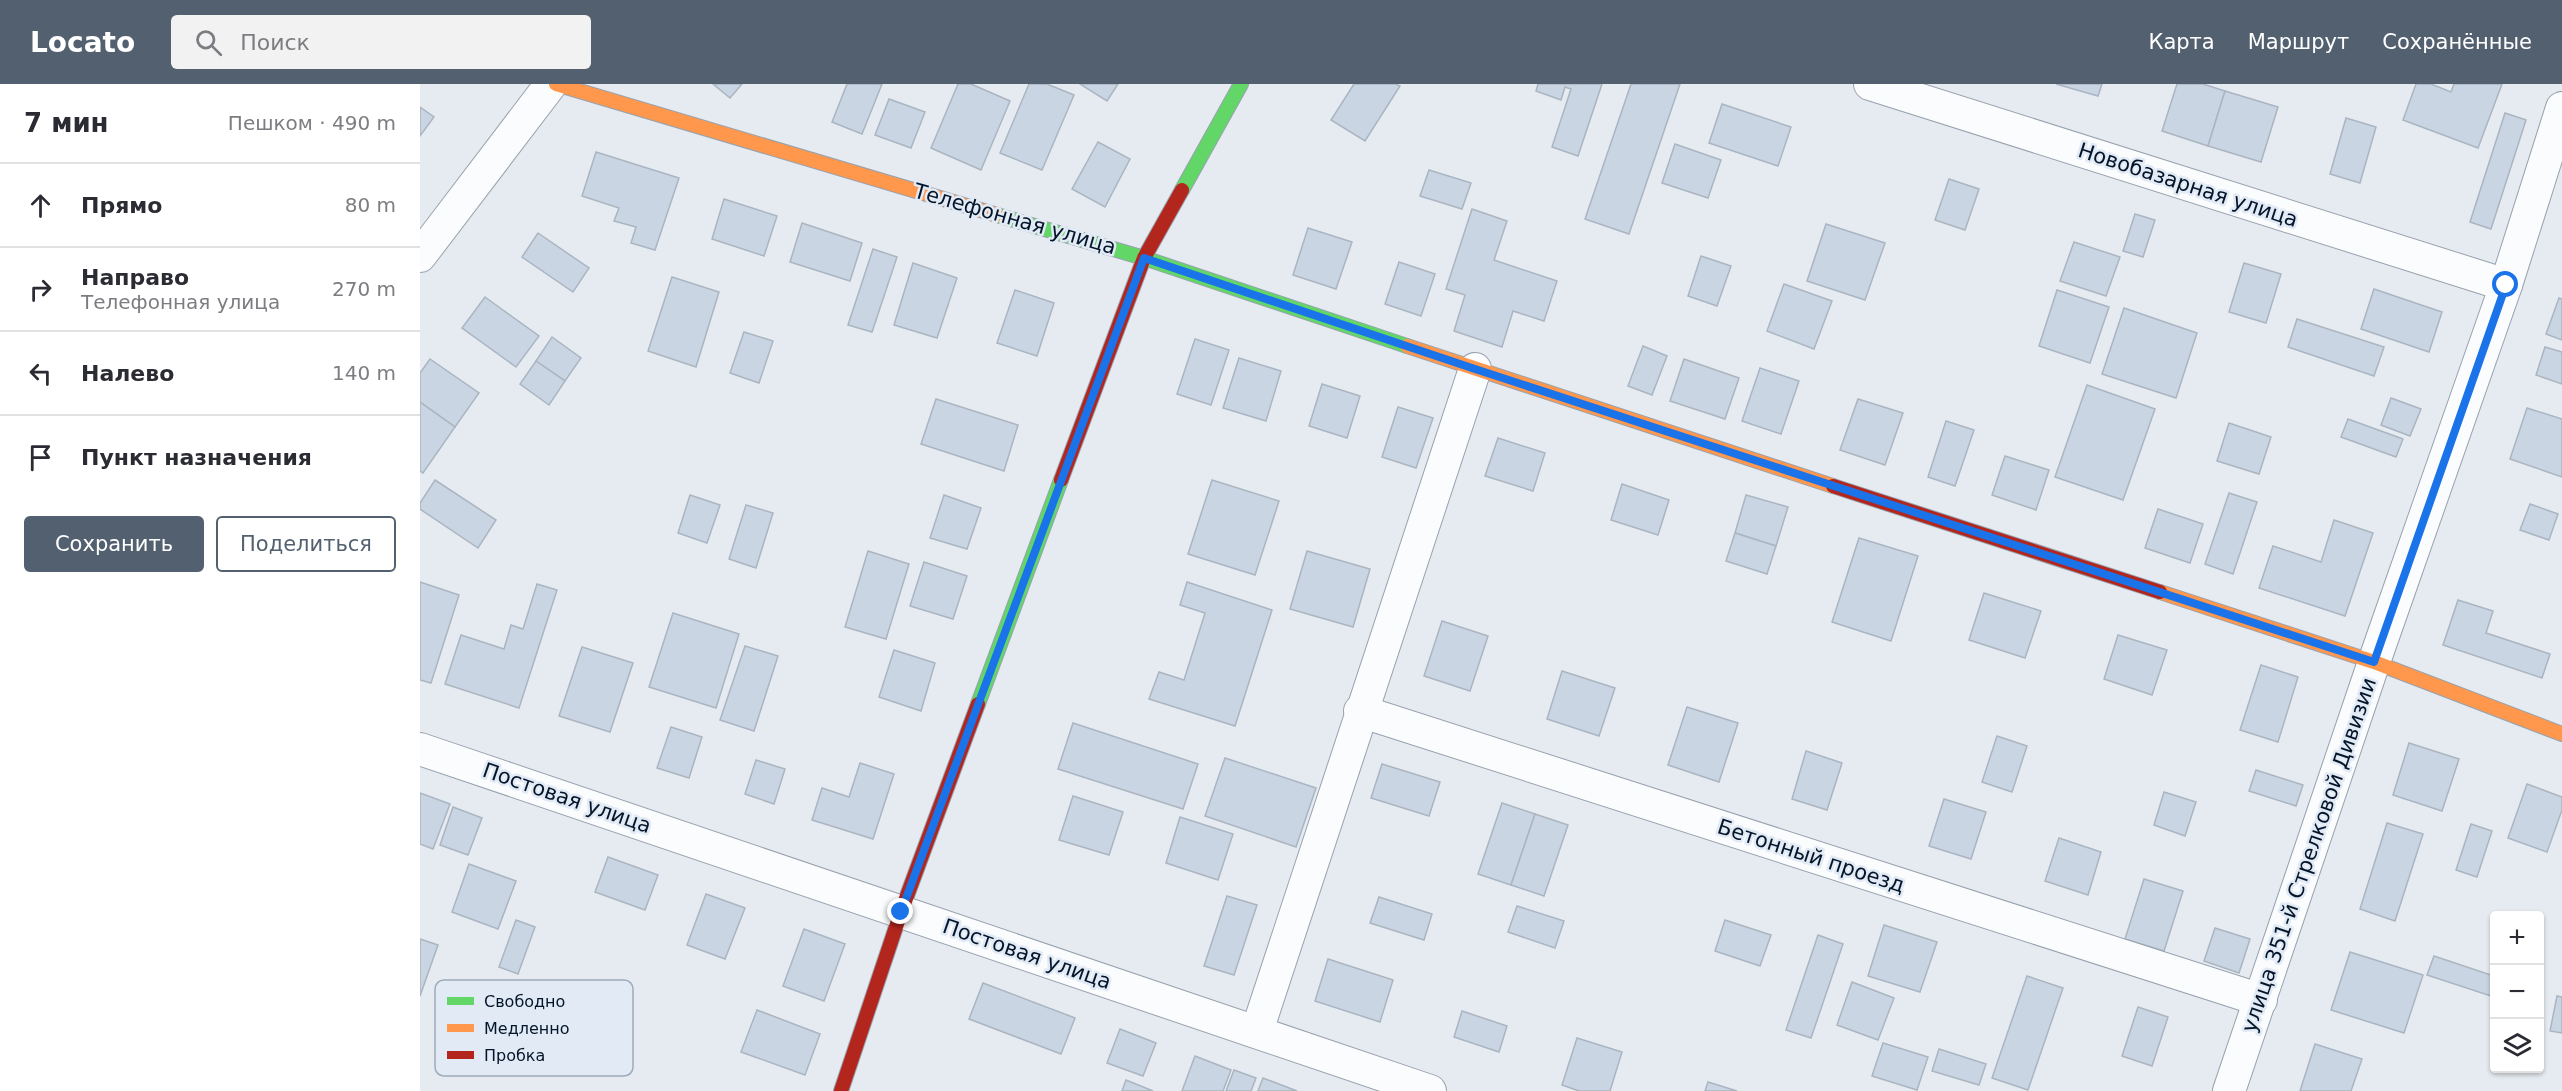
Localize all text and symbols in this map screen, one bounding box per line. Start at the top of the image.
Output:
search box [171,15,591,69]
text: Locato [30,26,135,59]
icon: search [192,26,225,59]
text: Поиск [240,30,310,55]
text: Карта [2149,30,2215,54]
text: Маршрут [2248,30,2349,54]
text: Сохранённые [2382,30,2532,54]
text: 7 мин [24,108,109,138]
text: Пешком · 490 m [228,111,396,135]
street label: Новобазарная улица [2075,138,2301,232]
street label: Телефонная улица [910,178,1119,259]
icon: ahead [24,189,57,222]
text: Прямо [81,193,162,218]
text: 80 m [345,193,396,217]
text: Направо [81,265,189,290]
route start [2492,271,2518,297]
icon: right [24,273,57,306]
text: 270 m [332,277,396,301]
text: Телефонная улица [81,290,280,314]
icon: left [24,357,57,390]
text: Налево [81,361,174,386]
text: 140 m [332,361,396,385]
icon: arrive [24,441,57,474]
text: Пункт назначения [81,445,312,470]
button: Сохранить [24,516,204,572]
button: Поделиться [216,516,396,572]
street label: улица 351-й Стрелковой Дивизии [2237,675,2381,1035]
street label: Постовая улица [480,758,654,838]
street label: Бетонный проезд [1714,814,1908,898]
route end [887,898,913,924]
map controls [2490,911,2544,1073]
button: + [2490,911,2544,965]
street label: Постовая улица [940,914,1114,994]
button: − [2490,965,2544,1019]
legend [435,980,633,1076]
text: Свободно [484,992,565,1011]
text: Медленно [484,1019,570,1038]
button: layers [2490,1019,2544,1073]
text: Пробка [484,1046,545,1065]

